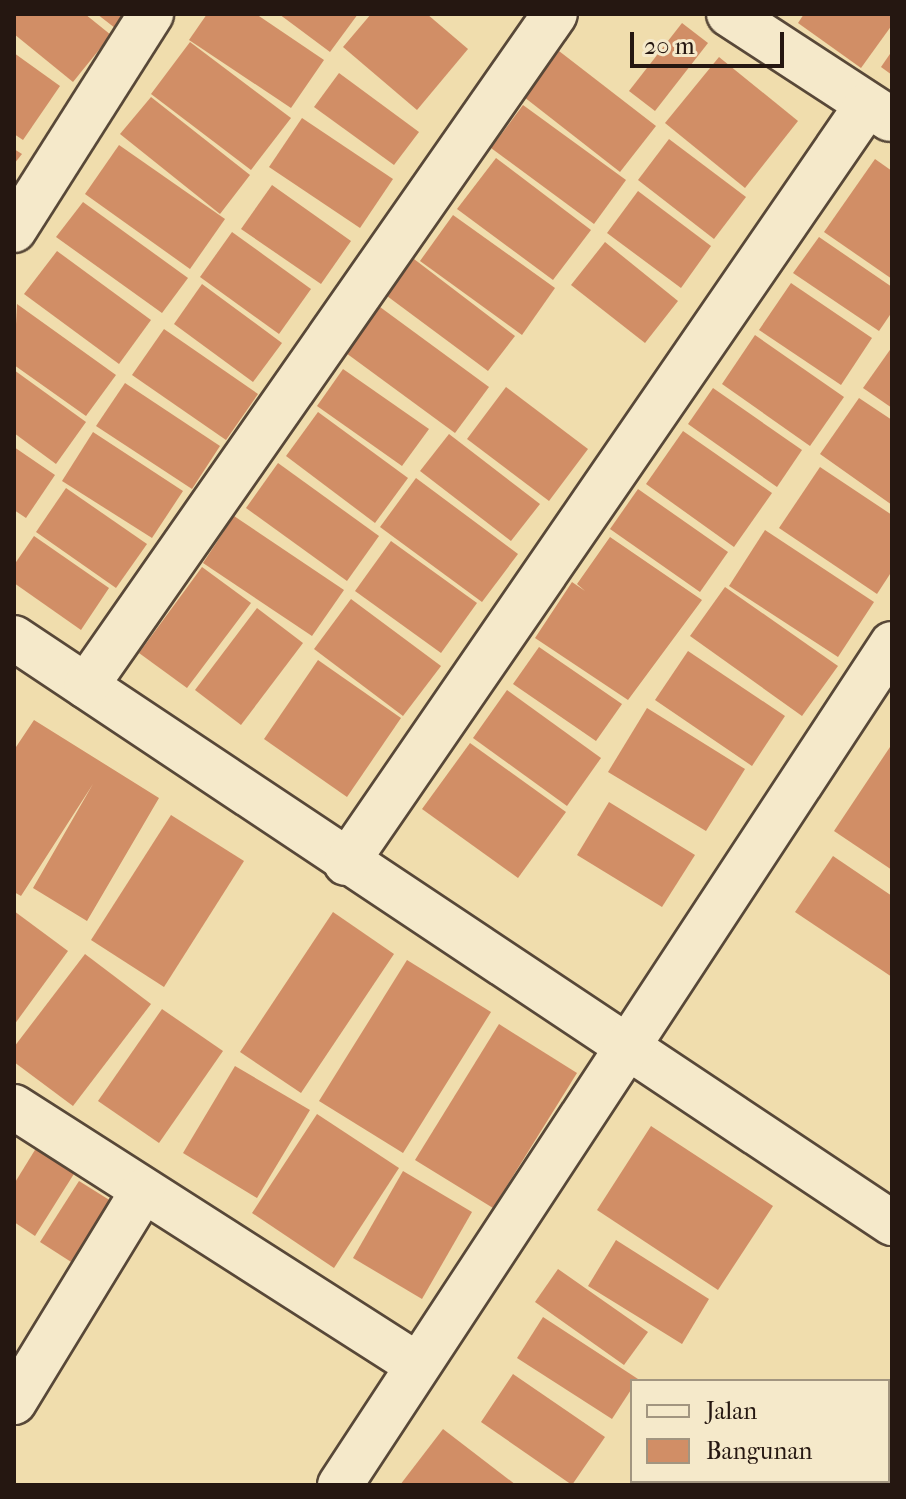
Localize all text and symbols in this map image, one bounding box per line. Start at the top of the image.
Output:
scale bar [634,16,788,66]
text: 20 m [644,32,695,60]
legend [630,1379,890,1483]
text: Jalan [706,1397,757,1425]
text: Bangunan [706,1437,812,1465]

